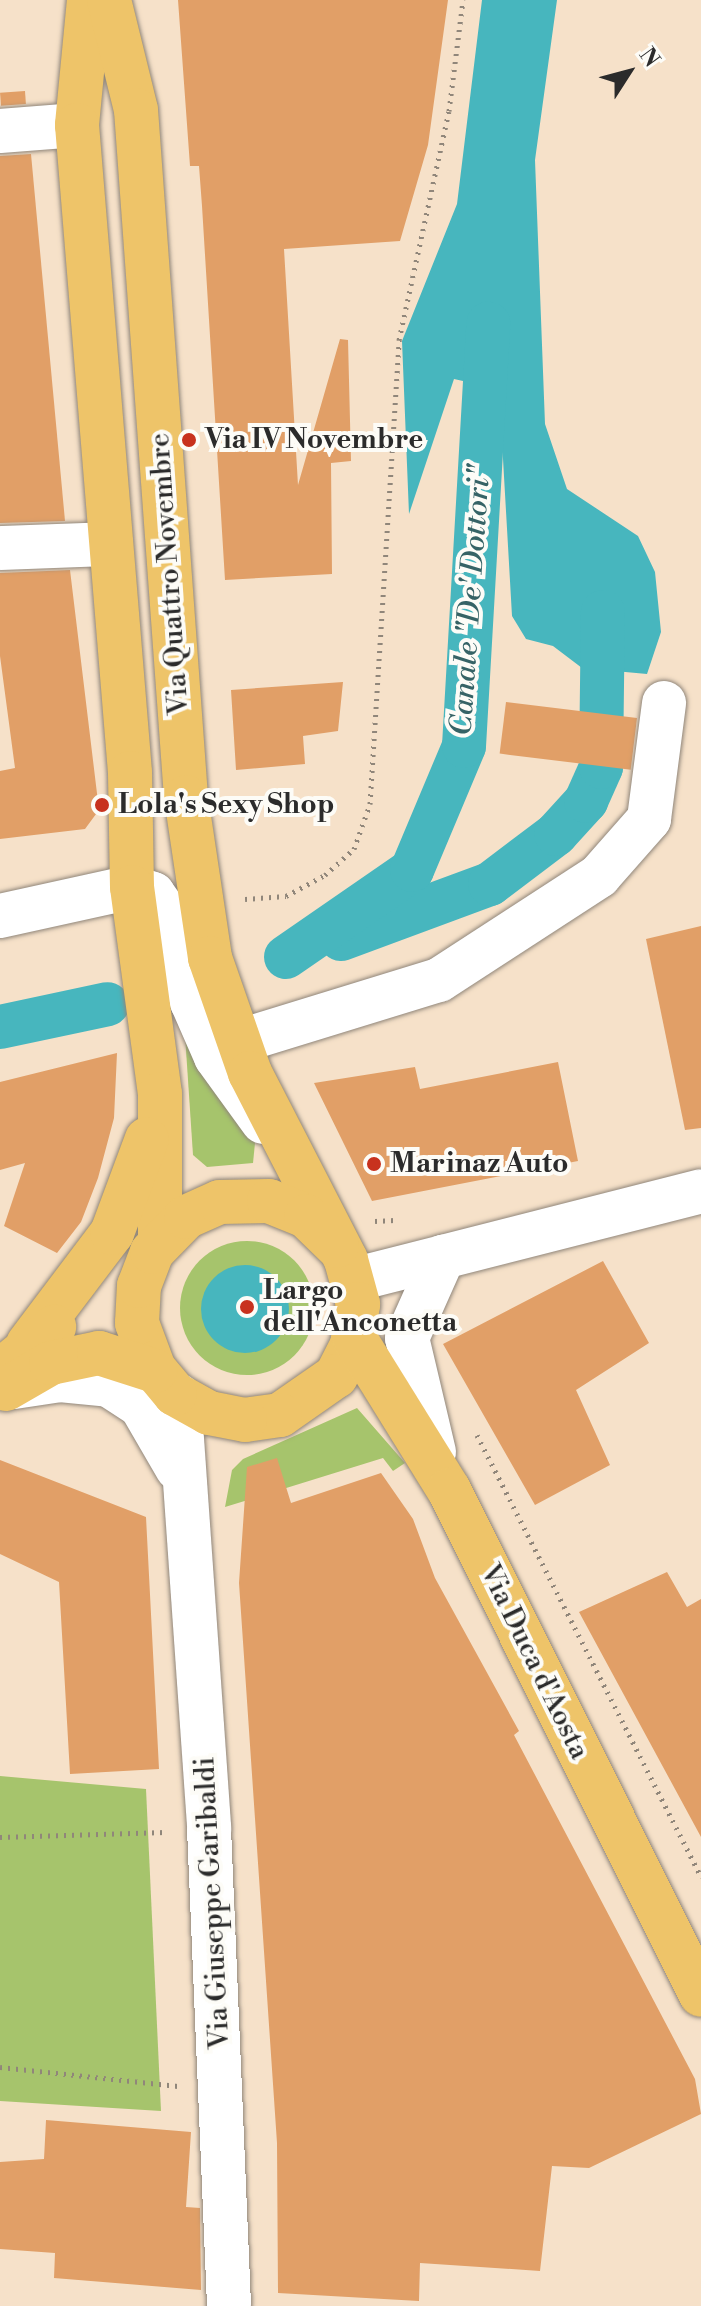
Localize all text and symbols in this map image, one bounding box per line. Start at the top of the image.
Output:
north arrow [589,32,669,112]
text: N [633,43,665,73]
place label: Via IV Novembre [205,423,423,457]
marker: Via IV Novembre [180,431,198,449]
street label: Via Quattro Novembre [143,432,197,716]
water label: Canale "De' Dottori" [444,465,498,737]
place label: Lola's Sexy Shop [118,788,334,822]
marker: Lola's Sexy Shop [93,796,111,814]
place label: Marinaz Auto [390,1147,569,1181]
marker: Marinaz Auto [365,1155,383,1173]
place label: Largo dell'Anconetta [263,1274,457,1340]
marker: Largo dell'Anconetta [238,1298,256,1316]
street label: Via Duca d'Aosta [472,1559,596,1765]
street label: Via Giuseppe Garibaldi [189,1756,237,2050]

